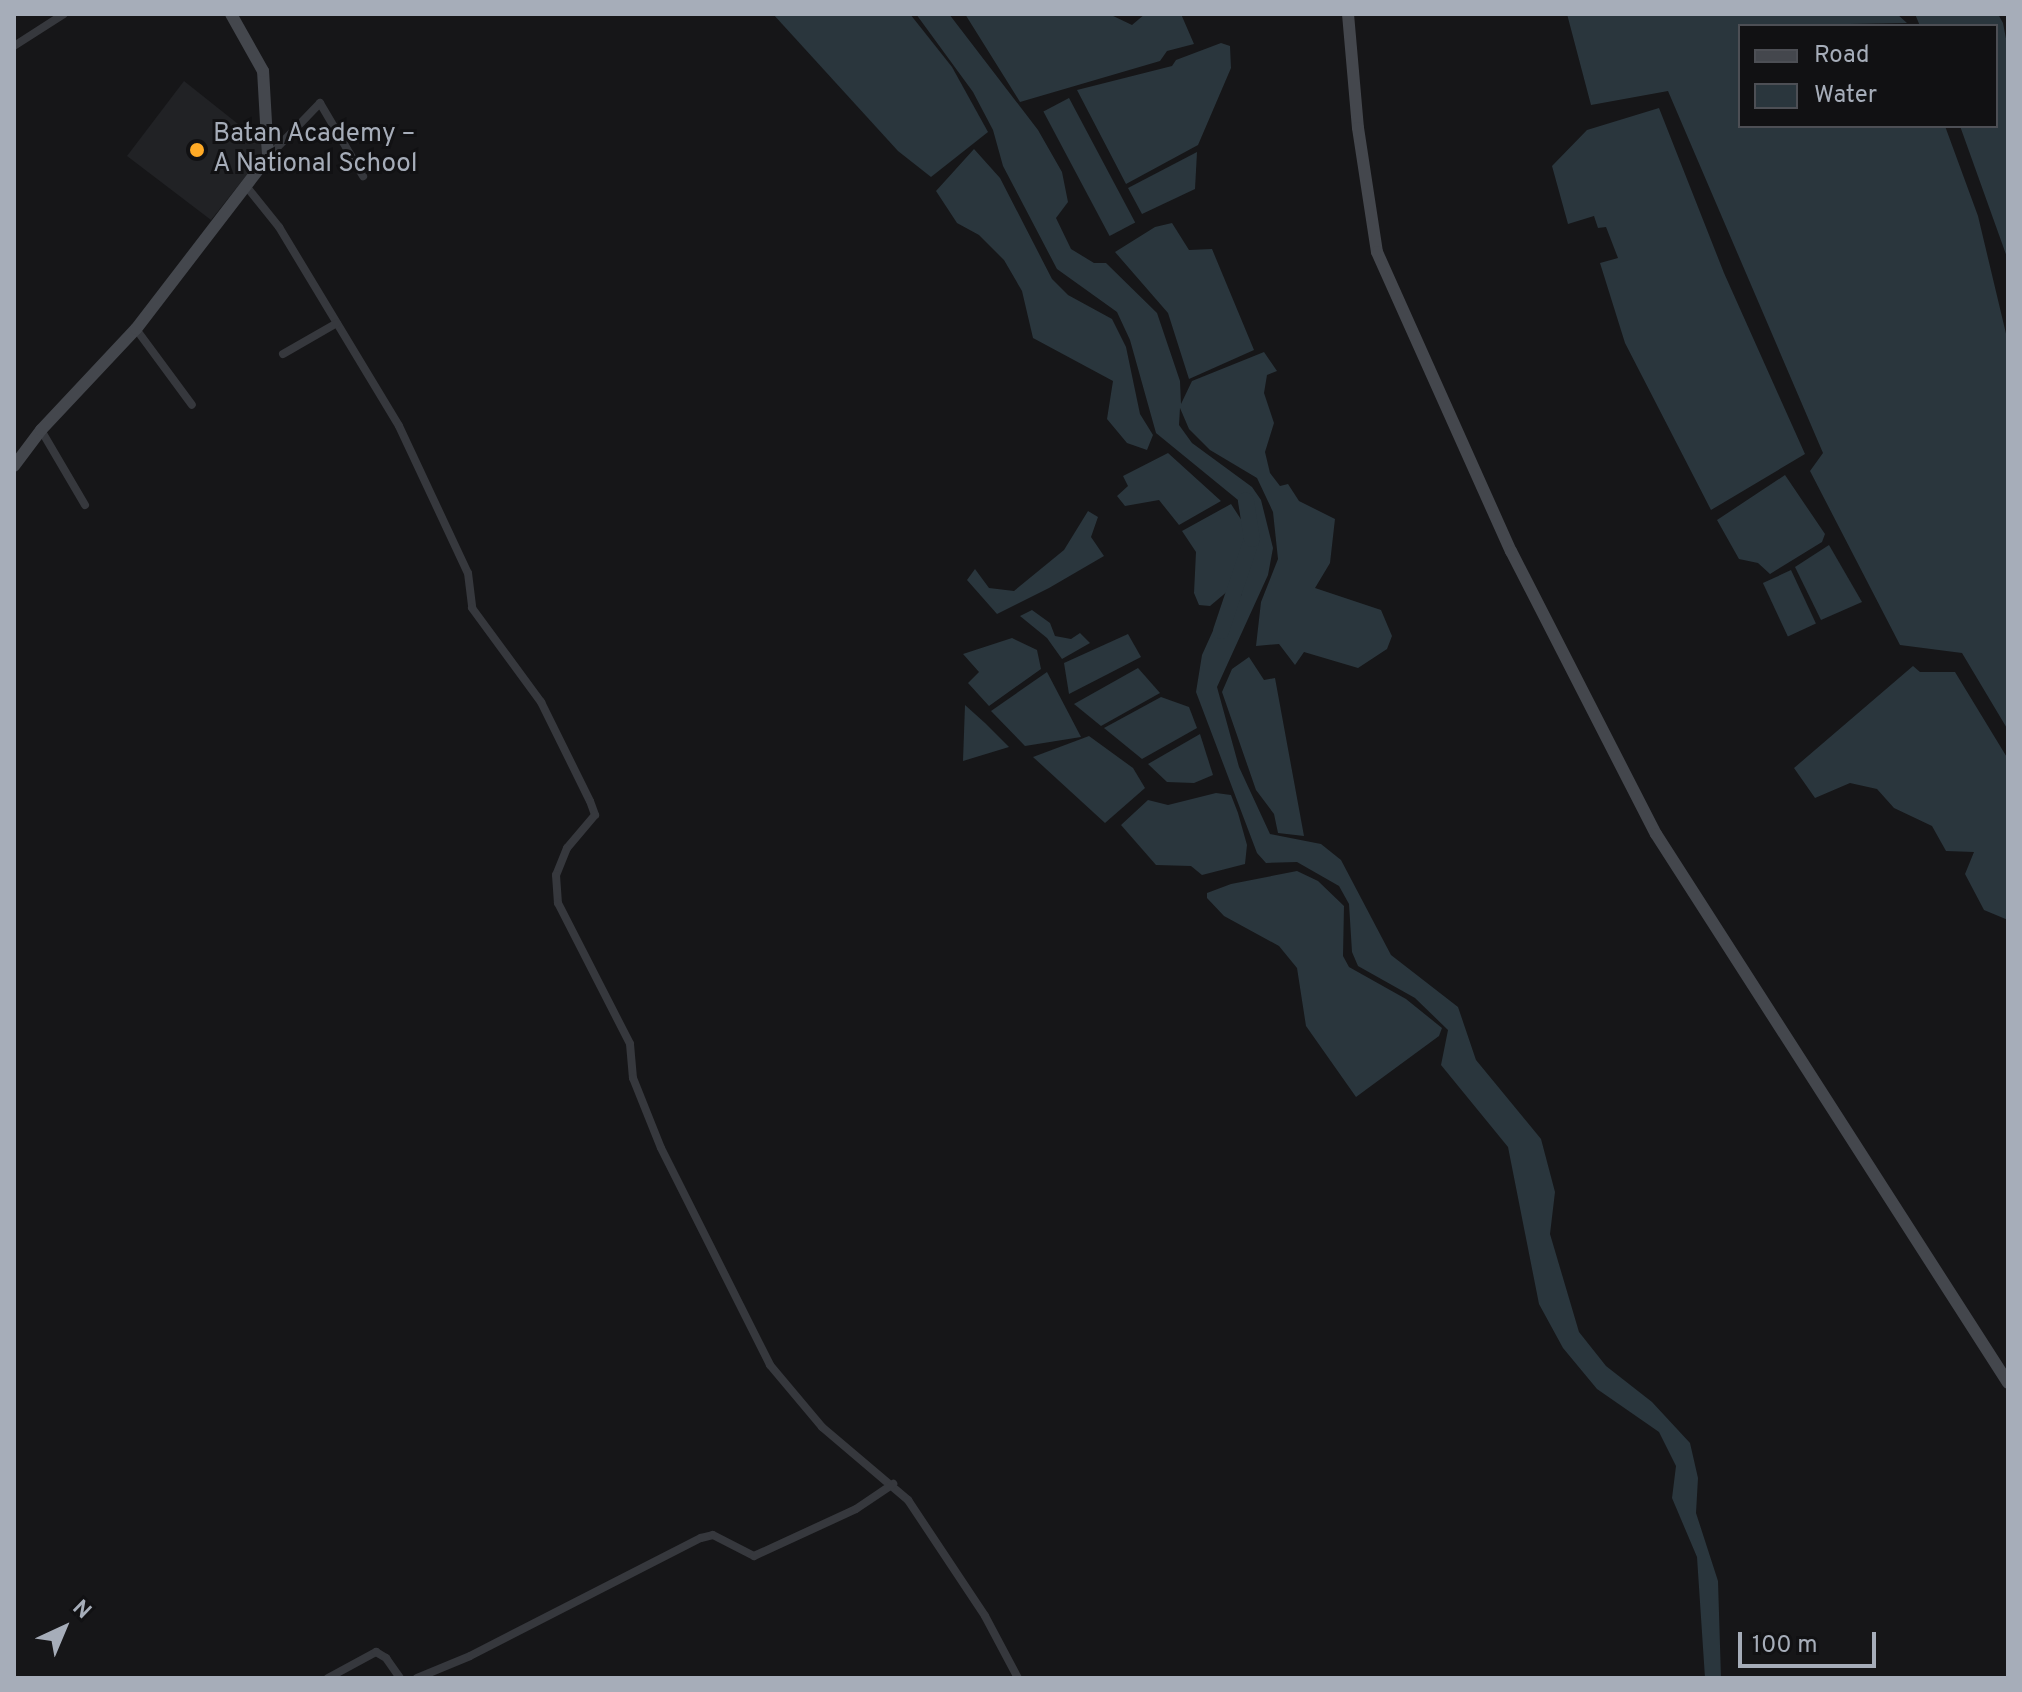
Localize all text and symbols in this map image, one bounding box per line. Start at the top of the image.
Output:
legend [1738,24,1998,128]
text: Road [1814,41,1870,71]
text: Water [1814,81,1877,111]
place label: Batan Academy – A National School [213,119,419,180]
marker: Batan Academy – A National School [188,141,206,159]
north arrow [24,1588,104,1668]
text: N [66,1595,96,1626]
scale bar [1742,1616,1880,1666]
text: 100 m [1752,1631,1818,1661]

